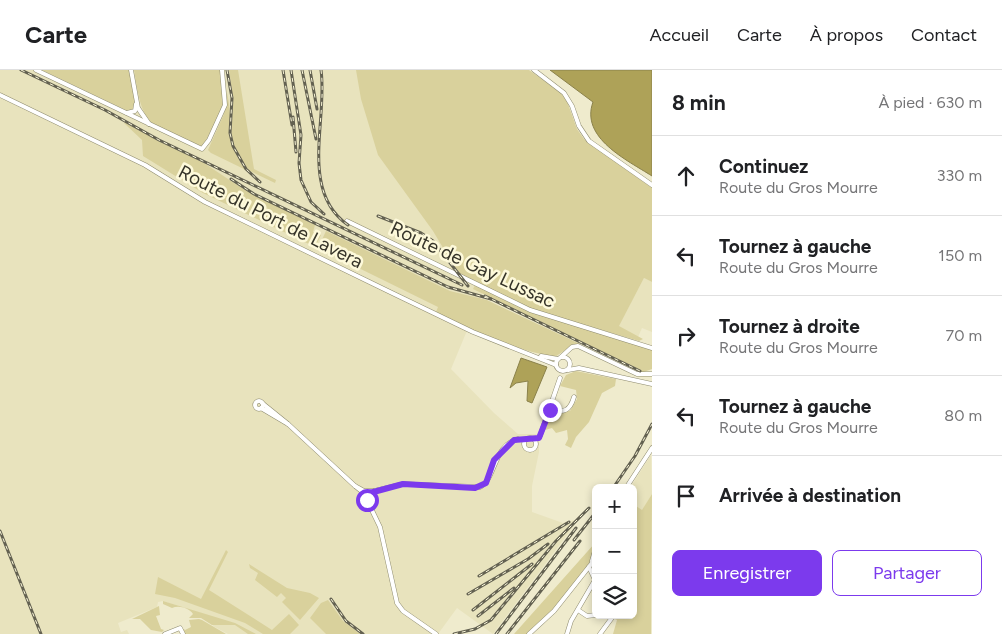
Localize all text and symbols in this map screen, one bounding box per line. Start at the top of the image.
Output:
text: Carte [25,20,87,49]
text: Accueil [649,24,709,46]
text: Carte [737,24,782,46]
text: À propos [810,24,883,46]
text: Contact [911,24,977,46]
text: 8 min [672,90,726,115]
text: À pied · 630 m [878,93,982,112]
text: Continuez [719,155,808,178]
street label: Route du Port de Lavera [175,160,367,273]
icon: ahead [672,162,700,190]
text: 330 m [937,166,982,185]
text: Route du Gros Mourre [719,178,878,197]
street label: Route de Gay Lussac [387,216,559,313]
text: Tournez à gauche [719,235,871,258]
icon: left [672,242,700,270]
text: 150 m [938,246,982,265]
text: Route du Gros Mourre [719,258,878,277]
text: Tournez à droite [719,315,860,338]
icon: right [672,322,700,350]
text: 70 m [946,326,982,345]
text: Route du Gros Mourre [719,338,878,357]
text: Tournez à gauche [719,395,871,418]
route end [539,399,562,422]
icon: left [672,402,700,430]
text: 80 m [944,406,982,425]
text: Route du Gros Mourre [719,418,878,437]
icon: arrive [672,482,700,510]
map controls [592,484,637,619]
button: + [592,484,637,529]
text: Arrivée à destination [719,484,901,507]
route start [356,489,379,512]
button: − [592,529,637,574]
button: Enregistrer [672,550,822,596]
button: Partager [832,550,982,596]
button: layers [592,574,637,619]

